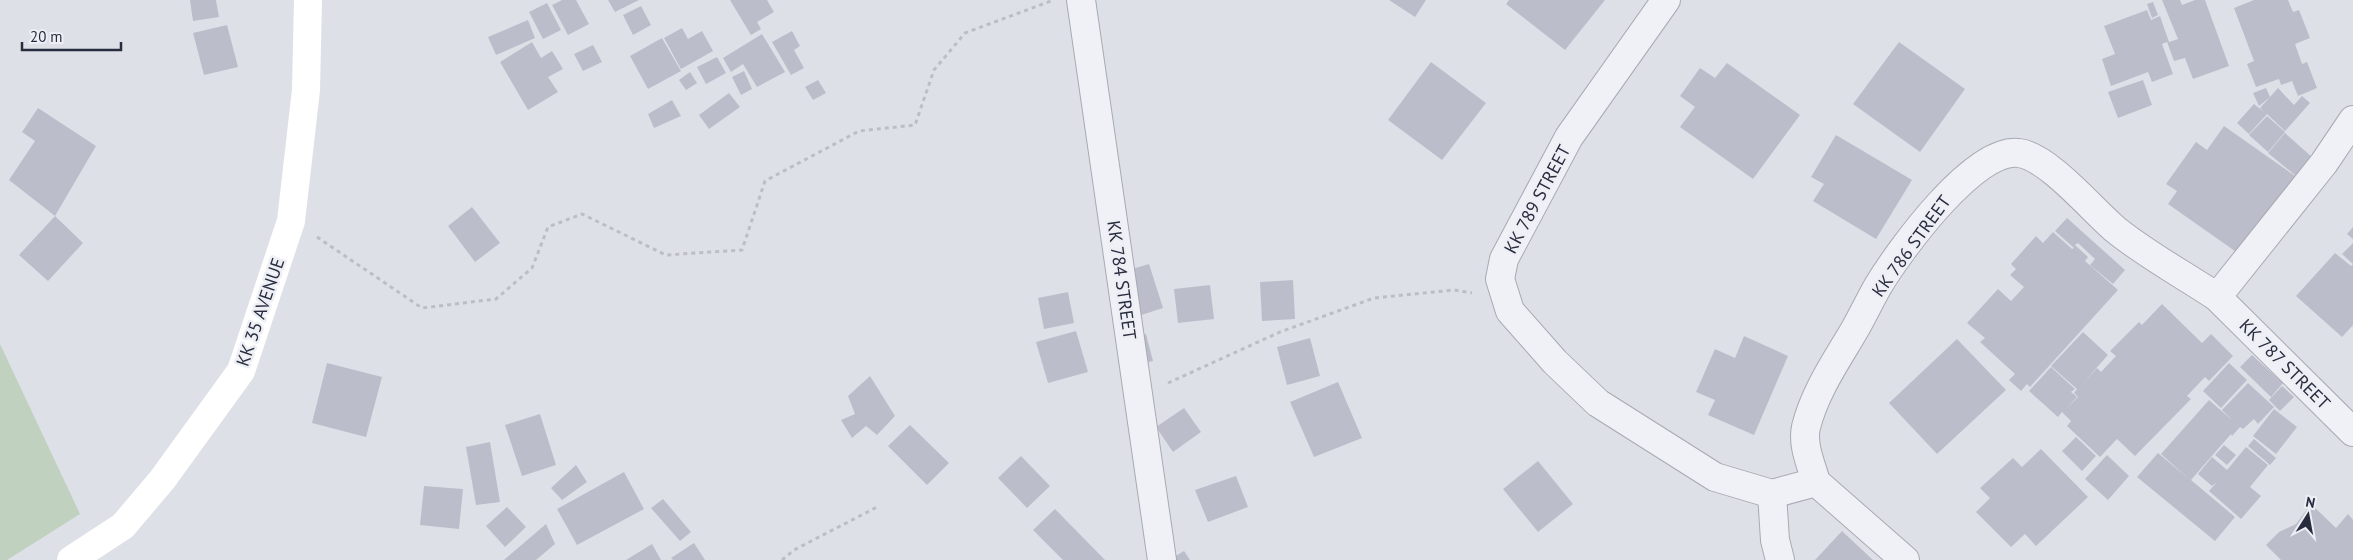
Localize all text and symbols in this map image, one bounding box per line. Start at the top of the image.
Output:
scale bar [22,20,121,52]
text: 20 m [30,27,63,46]
street label: KK 789 STREET [1499,141,1575,257]
street label: KK 786 STREET [1866,191,1956,301]
street label: KK 784 STREET [1102,219,1142,341]
street label: KK 35 AVENUE [231,255,289,369]
street label: KK 787 STREET [2235,314,2335,414]
north arrow [2283,490,2333,540]
text: N [2304,493,2317,512]

